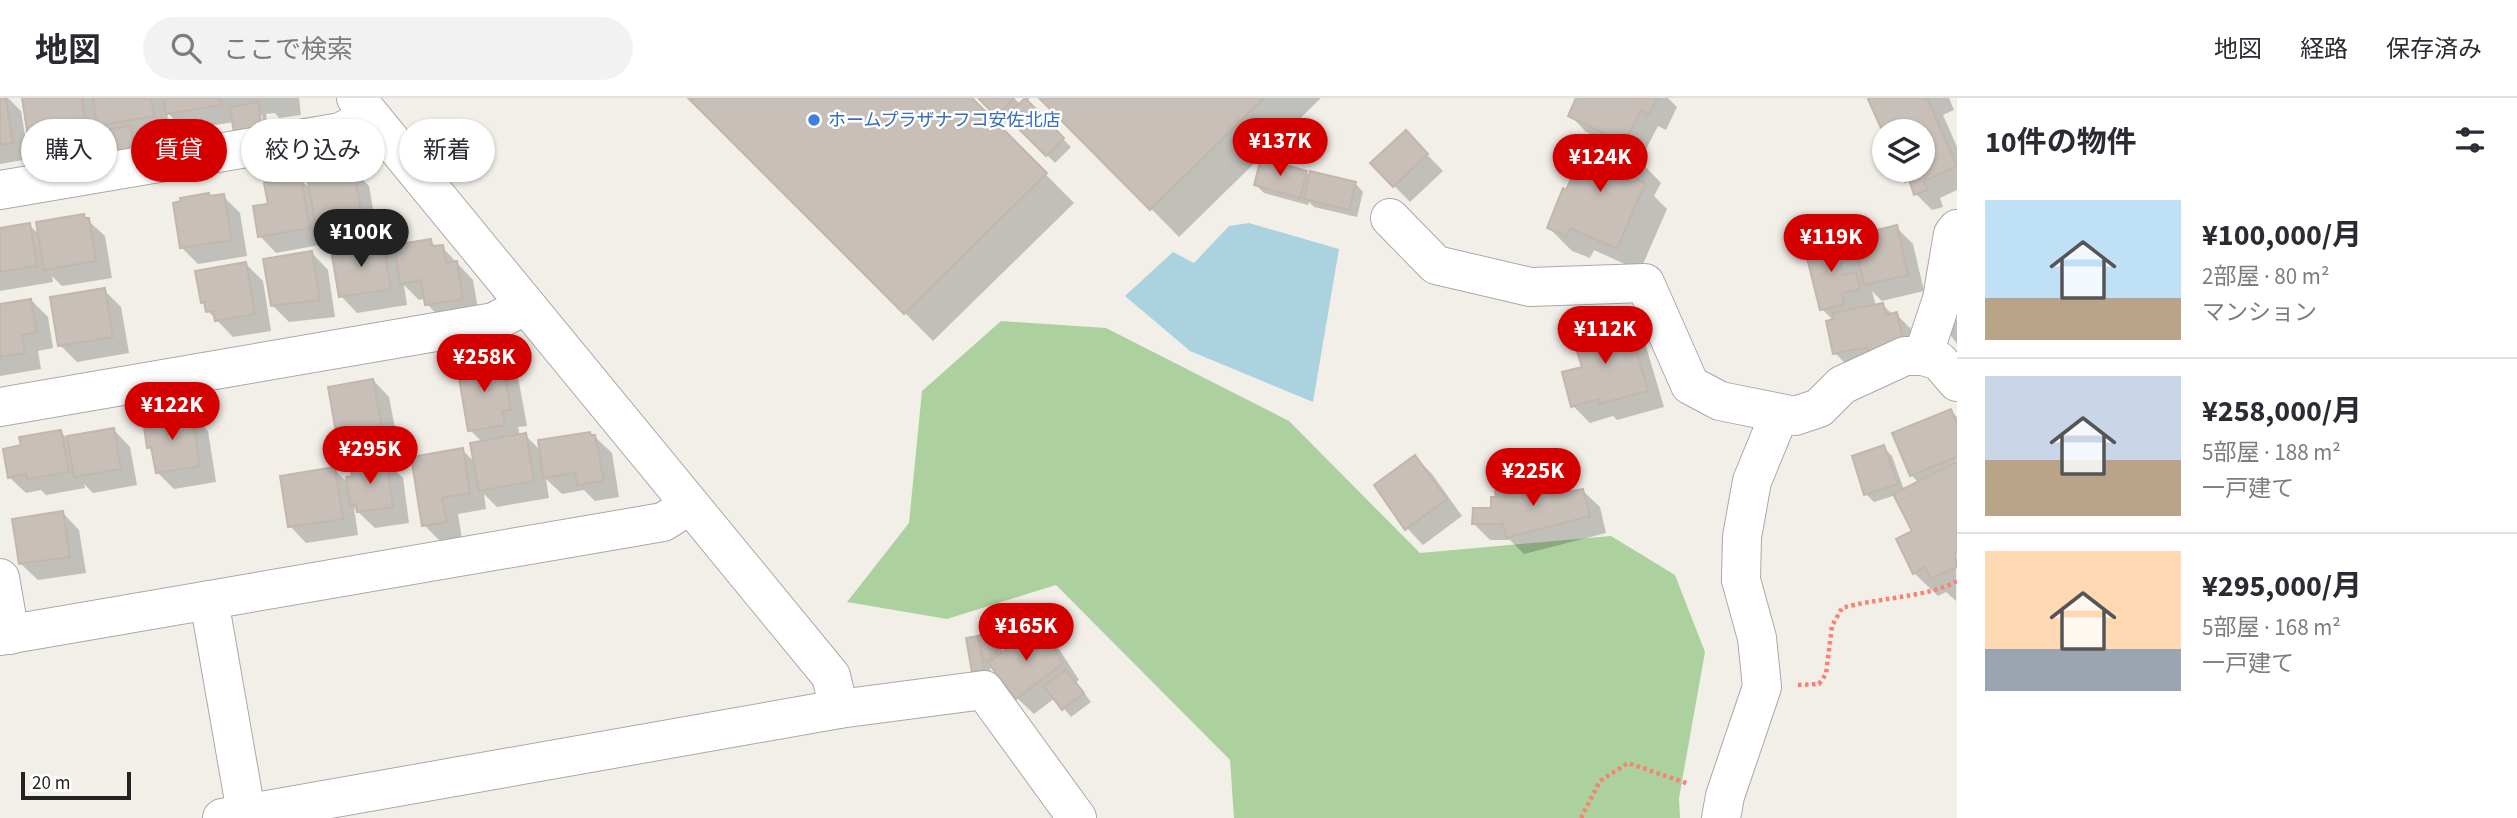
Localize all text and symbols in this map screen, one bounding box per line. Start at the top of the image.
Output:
search box [143,17,633,80]
text: 地図 [35,27,101,74]
icon: search [167,29,205,67]
text: ここで検索 [223,31,353,68]
text: 地図 [2214,32,2262,67]
text: 経路 [2300,32,2348,67]
text: 保存済み [2386,32,2482,67]
place label: ホームプラザナフコ安佐北店 [828,108,1060,133]
marker: ホームプラザナフコ安佐北店 [806,112,822,128]
pin: ¥137K [1231,118,1329,178]
chip: 購入 [21,119,117,182]
chip: 賃貸 [131,119,227,182]
chip: 絞り込み [241,119,385,182]
chip: 新着 [399,119,495,182]
map controls [1872,119,1935,182]
button: layers [1872,119,1935,182]
text: 10件の物件 [1985,121,2137,164]
icon: filters [2451,121,2489,159]
text: ¥137K [1249,124,1311,157]
pin: ¥124K [1551,134,1649,194]
text: ¥124K [1569,140,1631,173]
pin: ¥100K [312,209,410,269]
pin: ¥119K [1782,214,1880,274]
text: ¥100,000/月 [2202,214,2362,257]
text: ¥100K [330,215,392,248]
text: ¥119K [1800,220,1862,253]
icon: home [2041,228,2125,312]
text: 2部屋 · 80 m² [2202,260,2329,293]
text: マンション [2202,296,2317,329]
pin: ¥112K [1556,306,1654,366]
text: ¥112K [1574,312,1636,345]
pin: ¥258K [435,334,533,394]
text: ¥258K [453,340,515,373]
pin: ¥122K [123,382,221,442]
text: ¥122K [141,388,203,421]
text: ¥258,000/月 [2202,390,2362,433]
icon: home [2041,404,2125,488]
pin: ¥295K [321,426,419,486]
text: ¥295K [339,432,401,465]
text: 5部屋 · 188 m² [2202,436,2341,469]
pin: ¥225K [1484,448,1582,508]
text: ¥225K [1502,454,1564,487]
text: 一戸建て [2202,472,2294,505]
text: ¥295,000/月 [2202,565,2362,608]
icon: home [2041,579,2125,663]
pin: ¥165K [977,603,1075,663]
text: ¥165K [995,609,1057,642]
text: 5部屋 · 168 m² [2202,611,2341,644]
text: 一戸建て [2202,647,2294,680]
scale bar [21,769,131,801]
text: 20 m [32,770,70,797]

